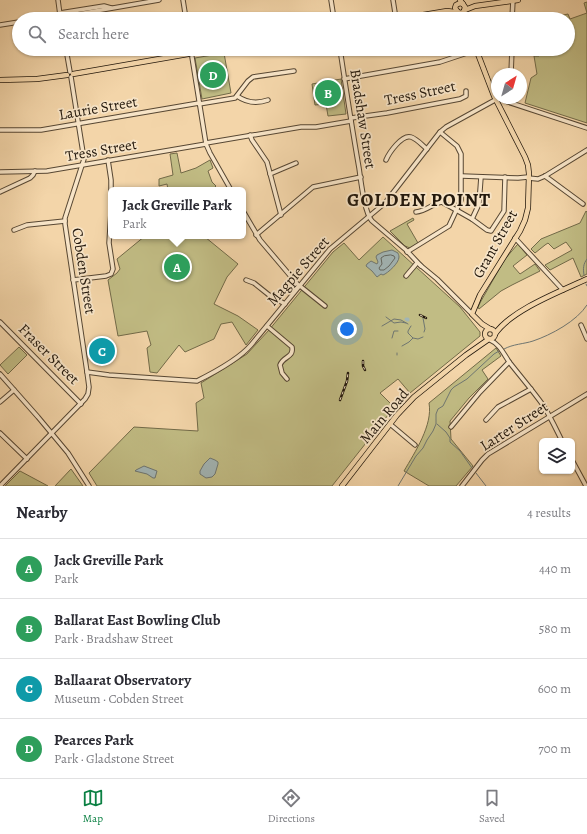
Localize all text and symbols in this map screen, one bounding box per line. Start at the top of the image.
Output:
search box [12,12,575,56]
icon: search [26,23,48,45]
text: Search here [58,24,129,44]
pin: D [200,60,226,90]
street label: Bradshaw Street [345,68,381,170]
north arrow [491,68,527,104]
street label: Tress Street [383,76,457,110]
pin: B [315,78,341,108]
street label: Laurie Street [57,91,139,125]
street label: Tress Street [64,134,138,166]
popup [108,187,246,239]
district label: GOLDEN POINT [347,187,491,213]
text: Jack Greville Park [122,195,232,215]
street label: Grant Street [468,206,522,282]
text: Park [122,215,147,232]
street label: Cobden Street [67,226,101,316]
street label: Magpie Street [262,232,334,310]
pin: A [164,252,190,282]
street label: Fraser Street [14,319,84,389]
your location [337,319,357,339]
pin: C [89,336,115,366]
street label: Main Road [355,383,414,448]
street label: Larter Street [476,396,552,456]
map controls [539,438,575,474]
button: layers [539,438,575,474]
text: Nearby [16,501,67,524]
text: 4 results [527,504,571,521]
text: Jack Greville Park [54,550,163,570]
text: A [25,560,33,577]
text: 440 m [539,560,571,577]
text: Park [54,570,78,587]
text: Ballarat East Bowling Club [54,610,220,630]
text: B [25,620,33,637]
text: 580 m [539,620,571,637]
text: Park · Bradshaw Street [54,630,173,647]
text: Ballaarat Observatory [54,670,191,690]
text: C [25,680,33,697]
text: 600 m [538,680,571,697]
text: Museum · Cobden Street [54,690,184,707]
text: Pearces Park [54,730,134,750]
text: D [24,740,34,757]
text: 700 m [538,740,571,757]
text: Park · Gladstone Street [54,750,174,767]
tab: Map [82,787,104,826]
tab: Directions [268,787,315,826]
tab: Saved [479,787,505,826]

